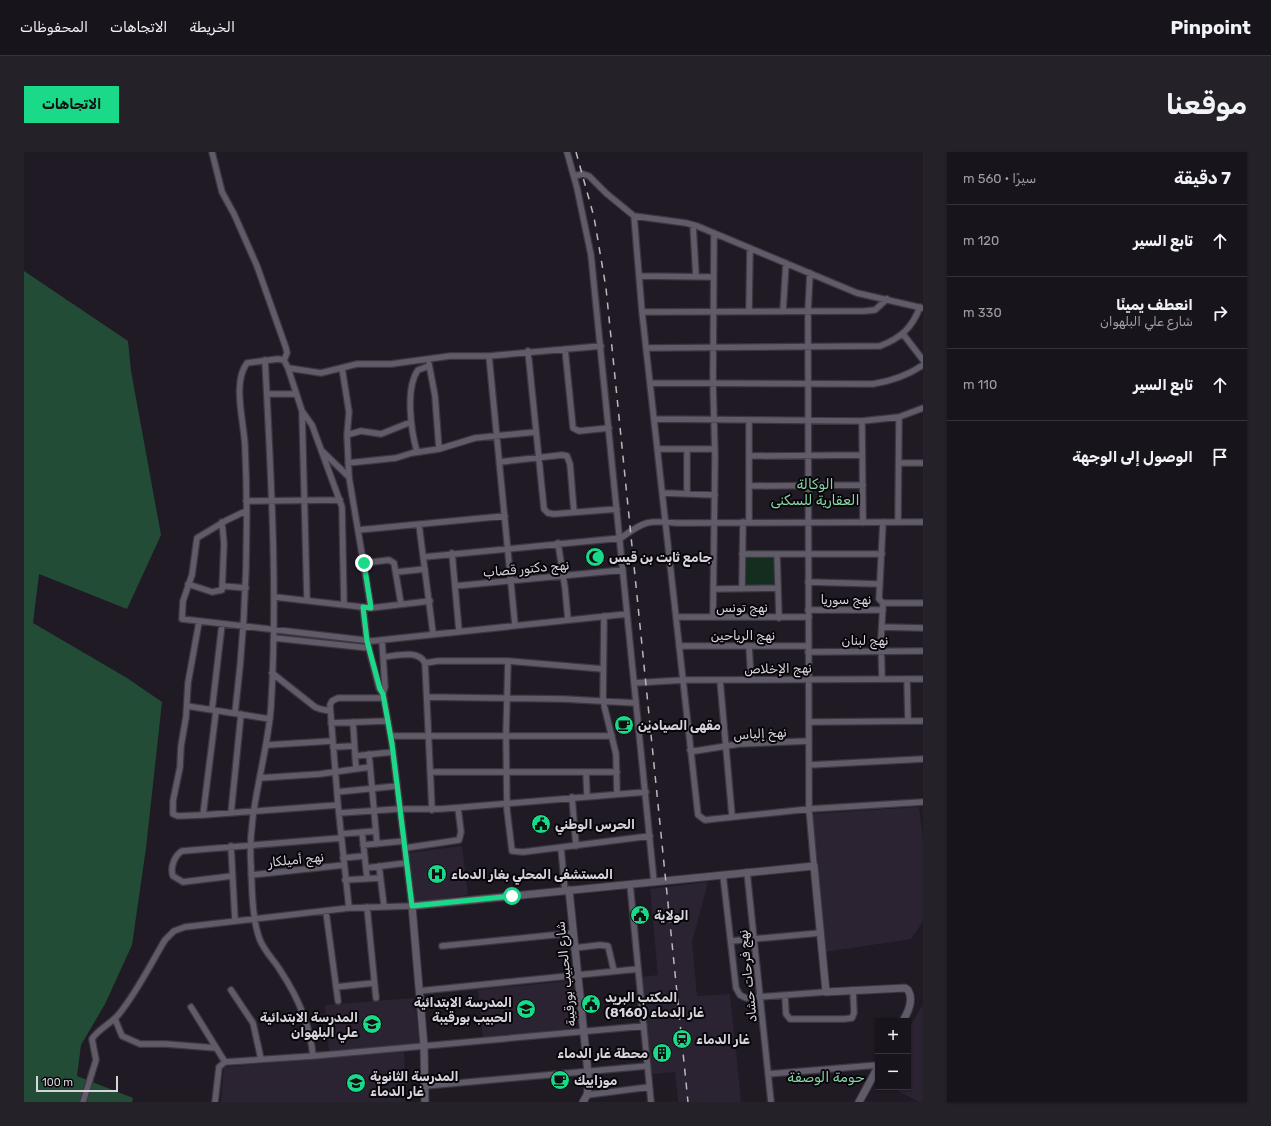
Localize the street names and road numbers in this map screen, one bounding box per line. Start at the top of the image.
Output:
street label: نهج دكتور قصاب [482,557,570,582]
street label: نهج سوريا [821,592,871,609]
street label: نهج تونس [716,600,768,617]
street label: نهج الرياحين [711,628,775,645]
street label: نهج لبنان [842,633,888,650]
street label: نهج الإخلاص [744,660,812,679]
street label: نهخ إلياس [733,725,787,744]
street label: نهج أميلكار [266,849,325,872]
street label: شارع الحبيب بورقيبة [553,920,580,1027]
street label: نهج فرحات حشاد [735,929,762,1023]

